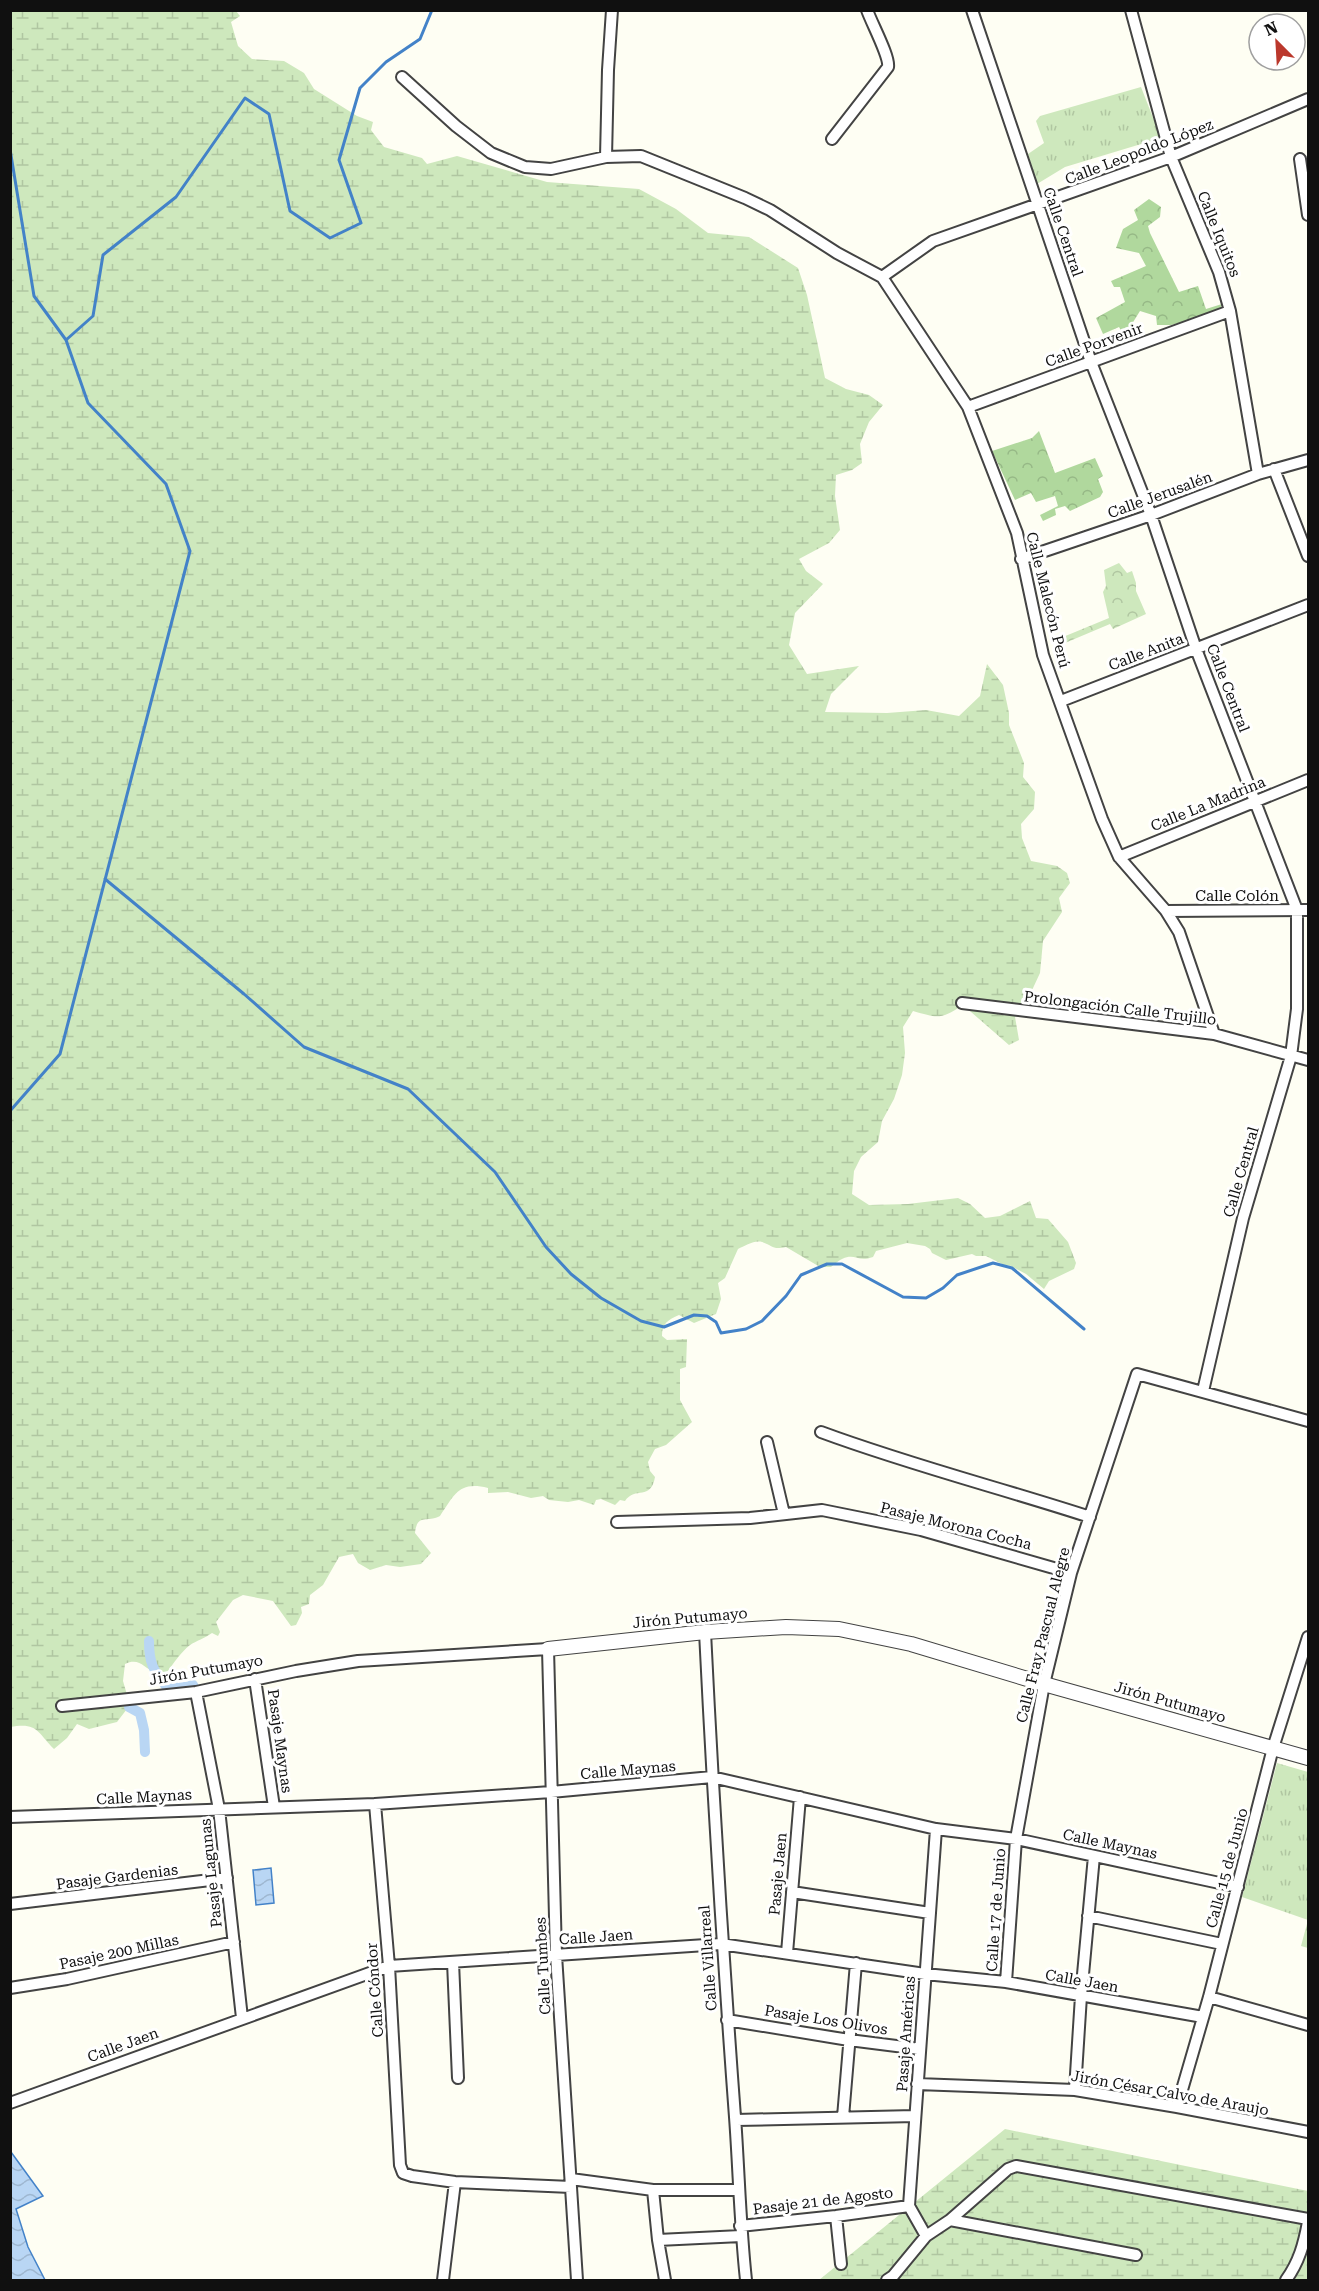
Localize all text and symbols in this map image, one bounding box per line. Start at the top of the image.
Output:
north arrow [1247,12,1307,72]
text: N [1262,18,1281,40]
street label: Calle Leopoldo López [1063,115,1215,189]
street label: Calle Central [1039,185,1087,279]
street label: Calle Iquitos [1194,188,1244,280]
street label: Calle Porvenir [1043,319,1145,371]
street label: Calle Jerusalén [1105,468,1215,522]
street label: Calle Malecón Perú [1022,530,1074,670]
street label: Calle Anita [1106,629,1186,675]
street label: Calle Central [1203,641,1253,735]
street label: Calle La Madrina [1148,773,1268,835]
street label: Calle Colón [1195,887,1279,905]
street label: Prolongación Calle Trujillo [1023,987,1217,1029]
street label: Calle Central [1219,1124,1263,1219]
street label: Pasaje Morona Cocha [878,1498,1034,1554]
street label: Calle Fray Pascual Alegre [1012,1545,1074,1725]
street label: Jirón Putumayo [632,1604,748,1632]
street label: Jirón Putumayo [148,1651,264,1689]
street label: Jirón Putumayo [1112,1677,1228,1727]
street label: Pasaje Maynas [264,1688,296,1794]
street label: Calle Maynas [579,1757,677,1783]
street label: Calle Maynas [96,1786,192,1808]
street label: Calle 15 de Junio [1202,1806,1252,1930]
street label: Pasaje Lagunas [196,1818,226,1928]
street label: Calle Maynas [1061,1825,1159,1863]
street label: Pasaje Jaen [765,1832,791,1916]
street label: Calle 17 de Junio [983,1848,1009,1972]
street label: Pasaje Gardenias [55,1861,179,1893]
street label: Calle Villarreal [695,1904,721,2011]
street label: Calle Tumbes [531,1917,555,2015]
street label: Calle Jaen [558,1925,634,1949]
street label: Pasaje 200 Millas [58,1931,180,1973]
street label: Calle Cóndor [363,1942,387,2038]
street label: Calle Jaen [1044,1966,1120,1996]
street label: Pasaje Américas [893,1975,919,2093]
street label: Pasaje Los Olivos [763,2001,889,2039]
street label: Calle Jaen [85,2024,161,2066]
street label: Jirón César Calvo de Araujo [1070,2067,1270,2119]
street label: Pasaje 21 de Agosto [752,2183,894,2219]

